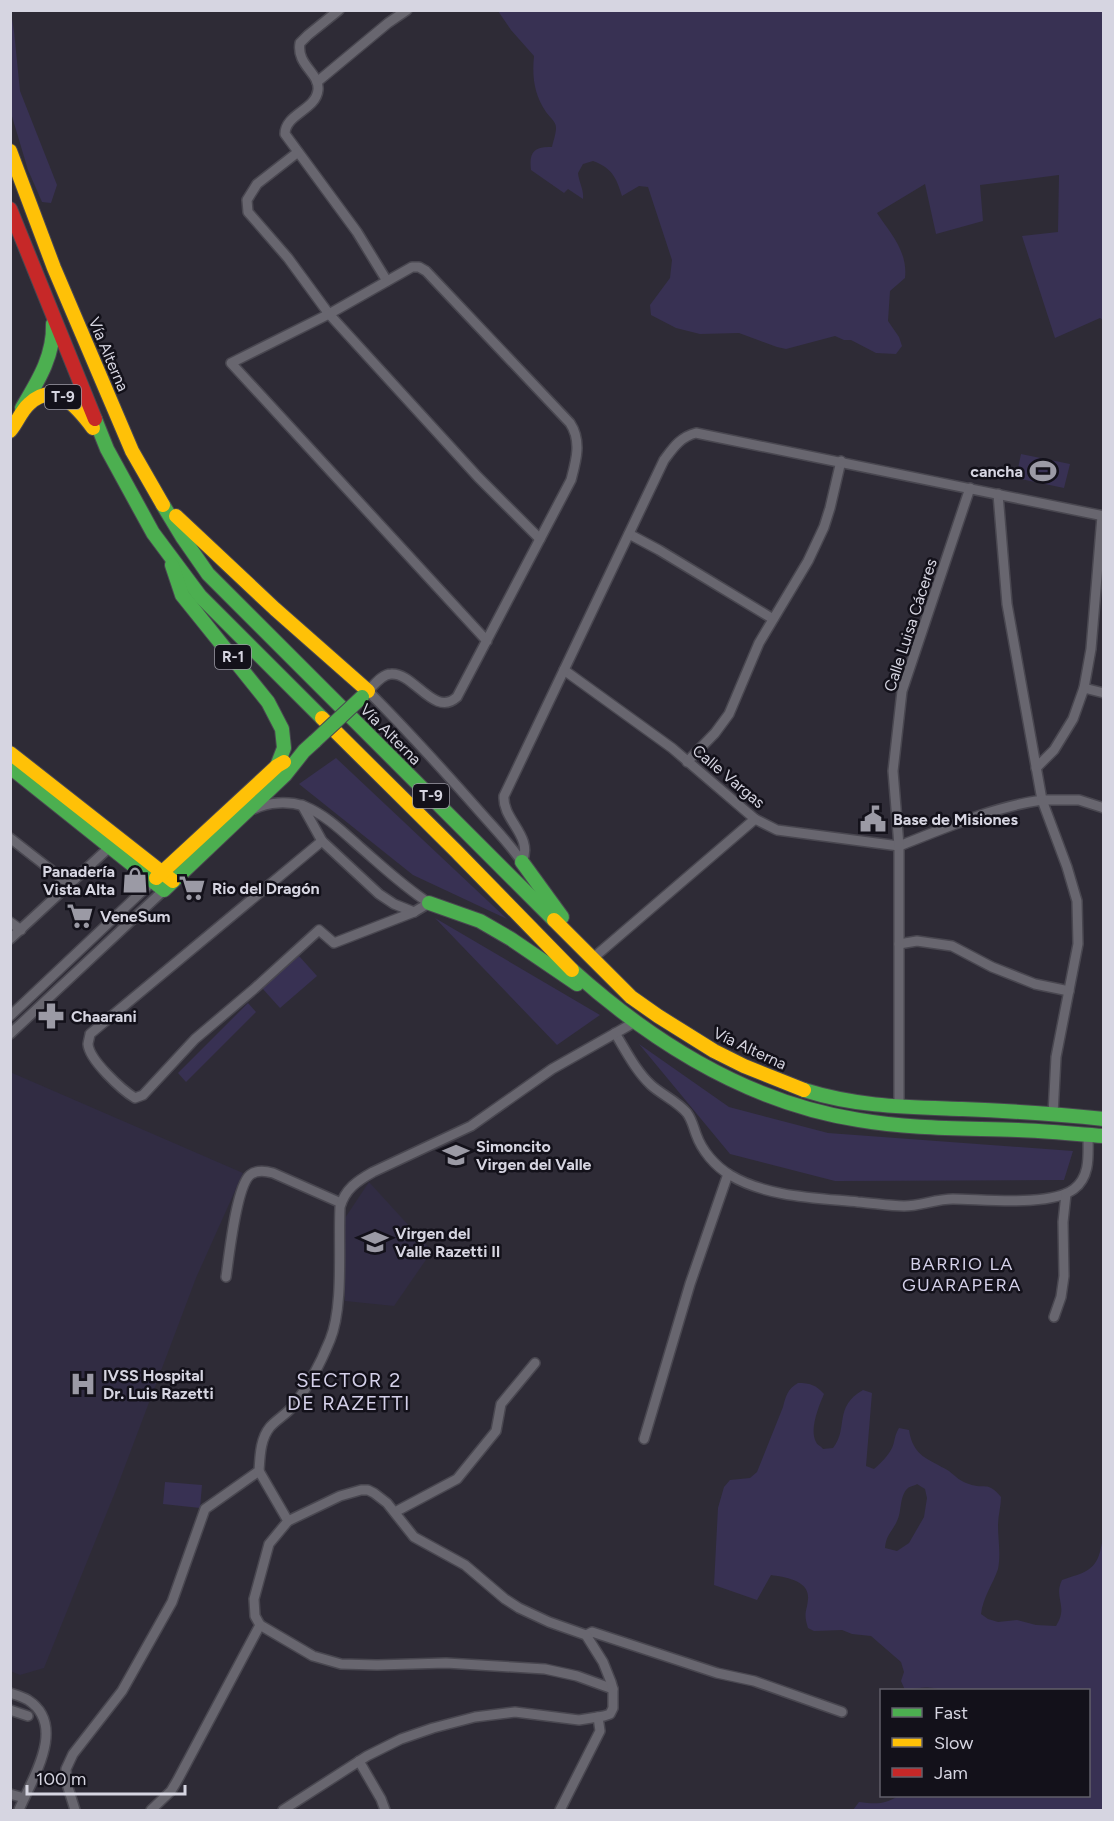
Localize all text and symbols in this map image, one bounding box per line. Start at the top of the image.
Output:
street label: Vía Alterna [84,314,133,394]
road number: T-9 [45,385,81,409]
sports icon: cancha [1028,456,1058,486]
place label: cancha [970,462,1023,481]
street label: Calle Luisa Cáceres [880,556,941,694]
road number: R-1 [215,645,251,669]
street label: Vía Alterna [356,700,425,769]
street label: Calle Vargas [689,741,769,812]
road number: T-9 [413,784,449,808]
public building icon: Base de Misiones [858,804,888,834]
place label: Base de Misiones [893,810,1018,829]
place label: Panadería Vista Alta [42,862,115,899]
shop icon: Panadería Vista Alta [120,865,150,895]
supermarket icon: Rio del Dragón [177,873,207,903]
place label: Rio del Dragón [212,879,320,898]
supermarket icon: VeneSum [65,901,95,931]
place label: VeneSum [100,907,171,926]
pharmacy icon: Chaarani [36,1001,66,1031]
place label: Chaarani [71,1007,137,1026]
street label: Vía Alterna [710,1023,789,1074]
place label: Simoncito Virgen del Valle [476,1137,592,1174]
school or university icon: Simoncito Virgen del Valle [441,1140,471,1170]
place label: Virgen del Valle Razetti II [395,1224,500,1261]
school or university icon: Virgen del Valle Razetti II [360,1227,390,1257]
district label: BARRIO LA GUARAPERA [902,1253,1022,1296]
place label: IVSS Hospital Dr. Luis Razetti [103,1366,214,1403]
district label: SECTOR 2 DE RAZETTI [287,1368,411,1415]
hospital icon: IVSS Hospital Dr. Luis Razetti [68,1369,98,1399]
legend [880,1689,1090,1797]
text: Fast [934,1702,968,1724]
text: Slow [934,1732,973,1754]
scale bar [27,1758,184,1796]
text: Jam [934,1762,968,1784]
text: 100 m [36,1768,86,1790]

